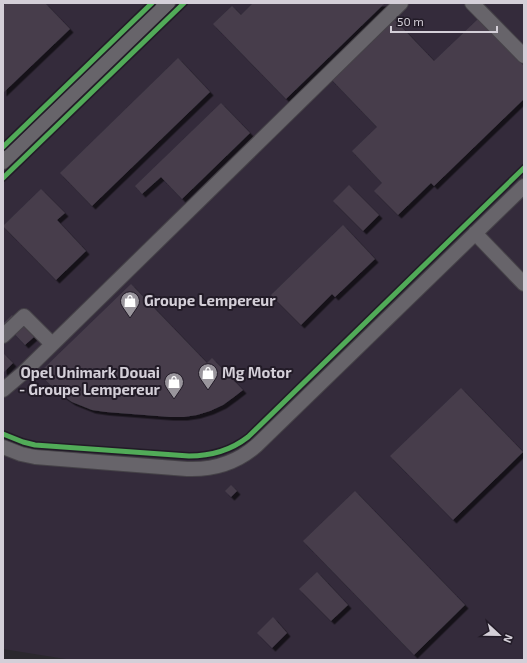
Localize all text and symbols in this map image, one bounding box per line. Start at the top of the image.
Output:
scale bar [391,8,497,34]
text: 50 m [397,14,424,28]
shop icon: Groupe Lempereur [119,290,141,318]
place label: Groupe Lempereur [144,291,276,309]
shop icon: Mg Motor [197,362,219,390]
place label: Opel Unimark Douai - Groupe Lempereur [19,363,161,398]
place label: Mg Motor [222,363,292,381]
shop icon: Opel Unimark Douai - Groupe Lempereur [163,371,185,399]
north arrow [479,615,519,655]
text: N [501,633,516,645]

